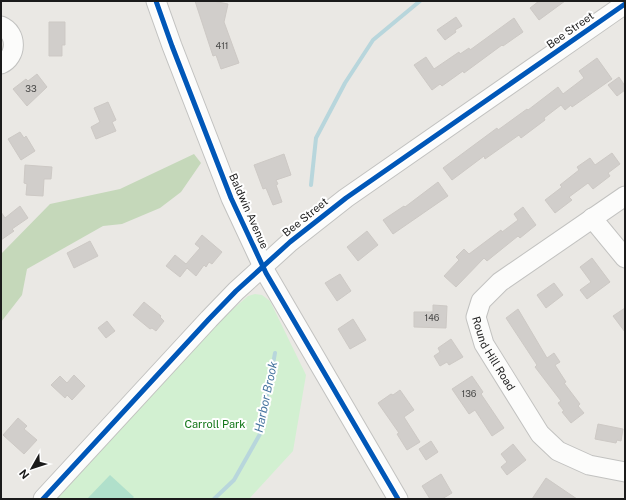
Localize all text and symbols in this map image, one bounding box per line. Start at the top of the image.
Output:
street label: Bee Street [544,9,596,51]
house number: 411 [216,40,228,51]
house number: 33 [25,83,37,94]
street label: Baldwin Avenue [227,171,271,251]
street label: Bee Street [280,195,330,239]
house number: 146 [425,312,440,323]
street label: Round Hill Road [470,315,517,393]
water label: Harbor Brook [252,360,280,434]
house number: 136 [462,388,477,399]
park label: Carroll Park [185,418,245,430]
north arrow [12,448,52,488]
text: N [17,467,32,481]

